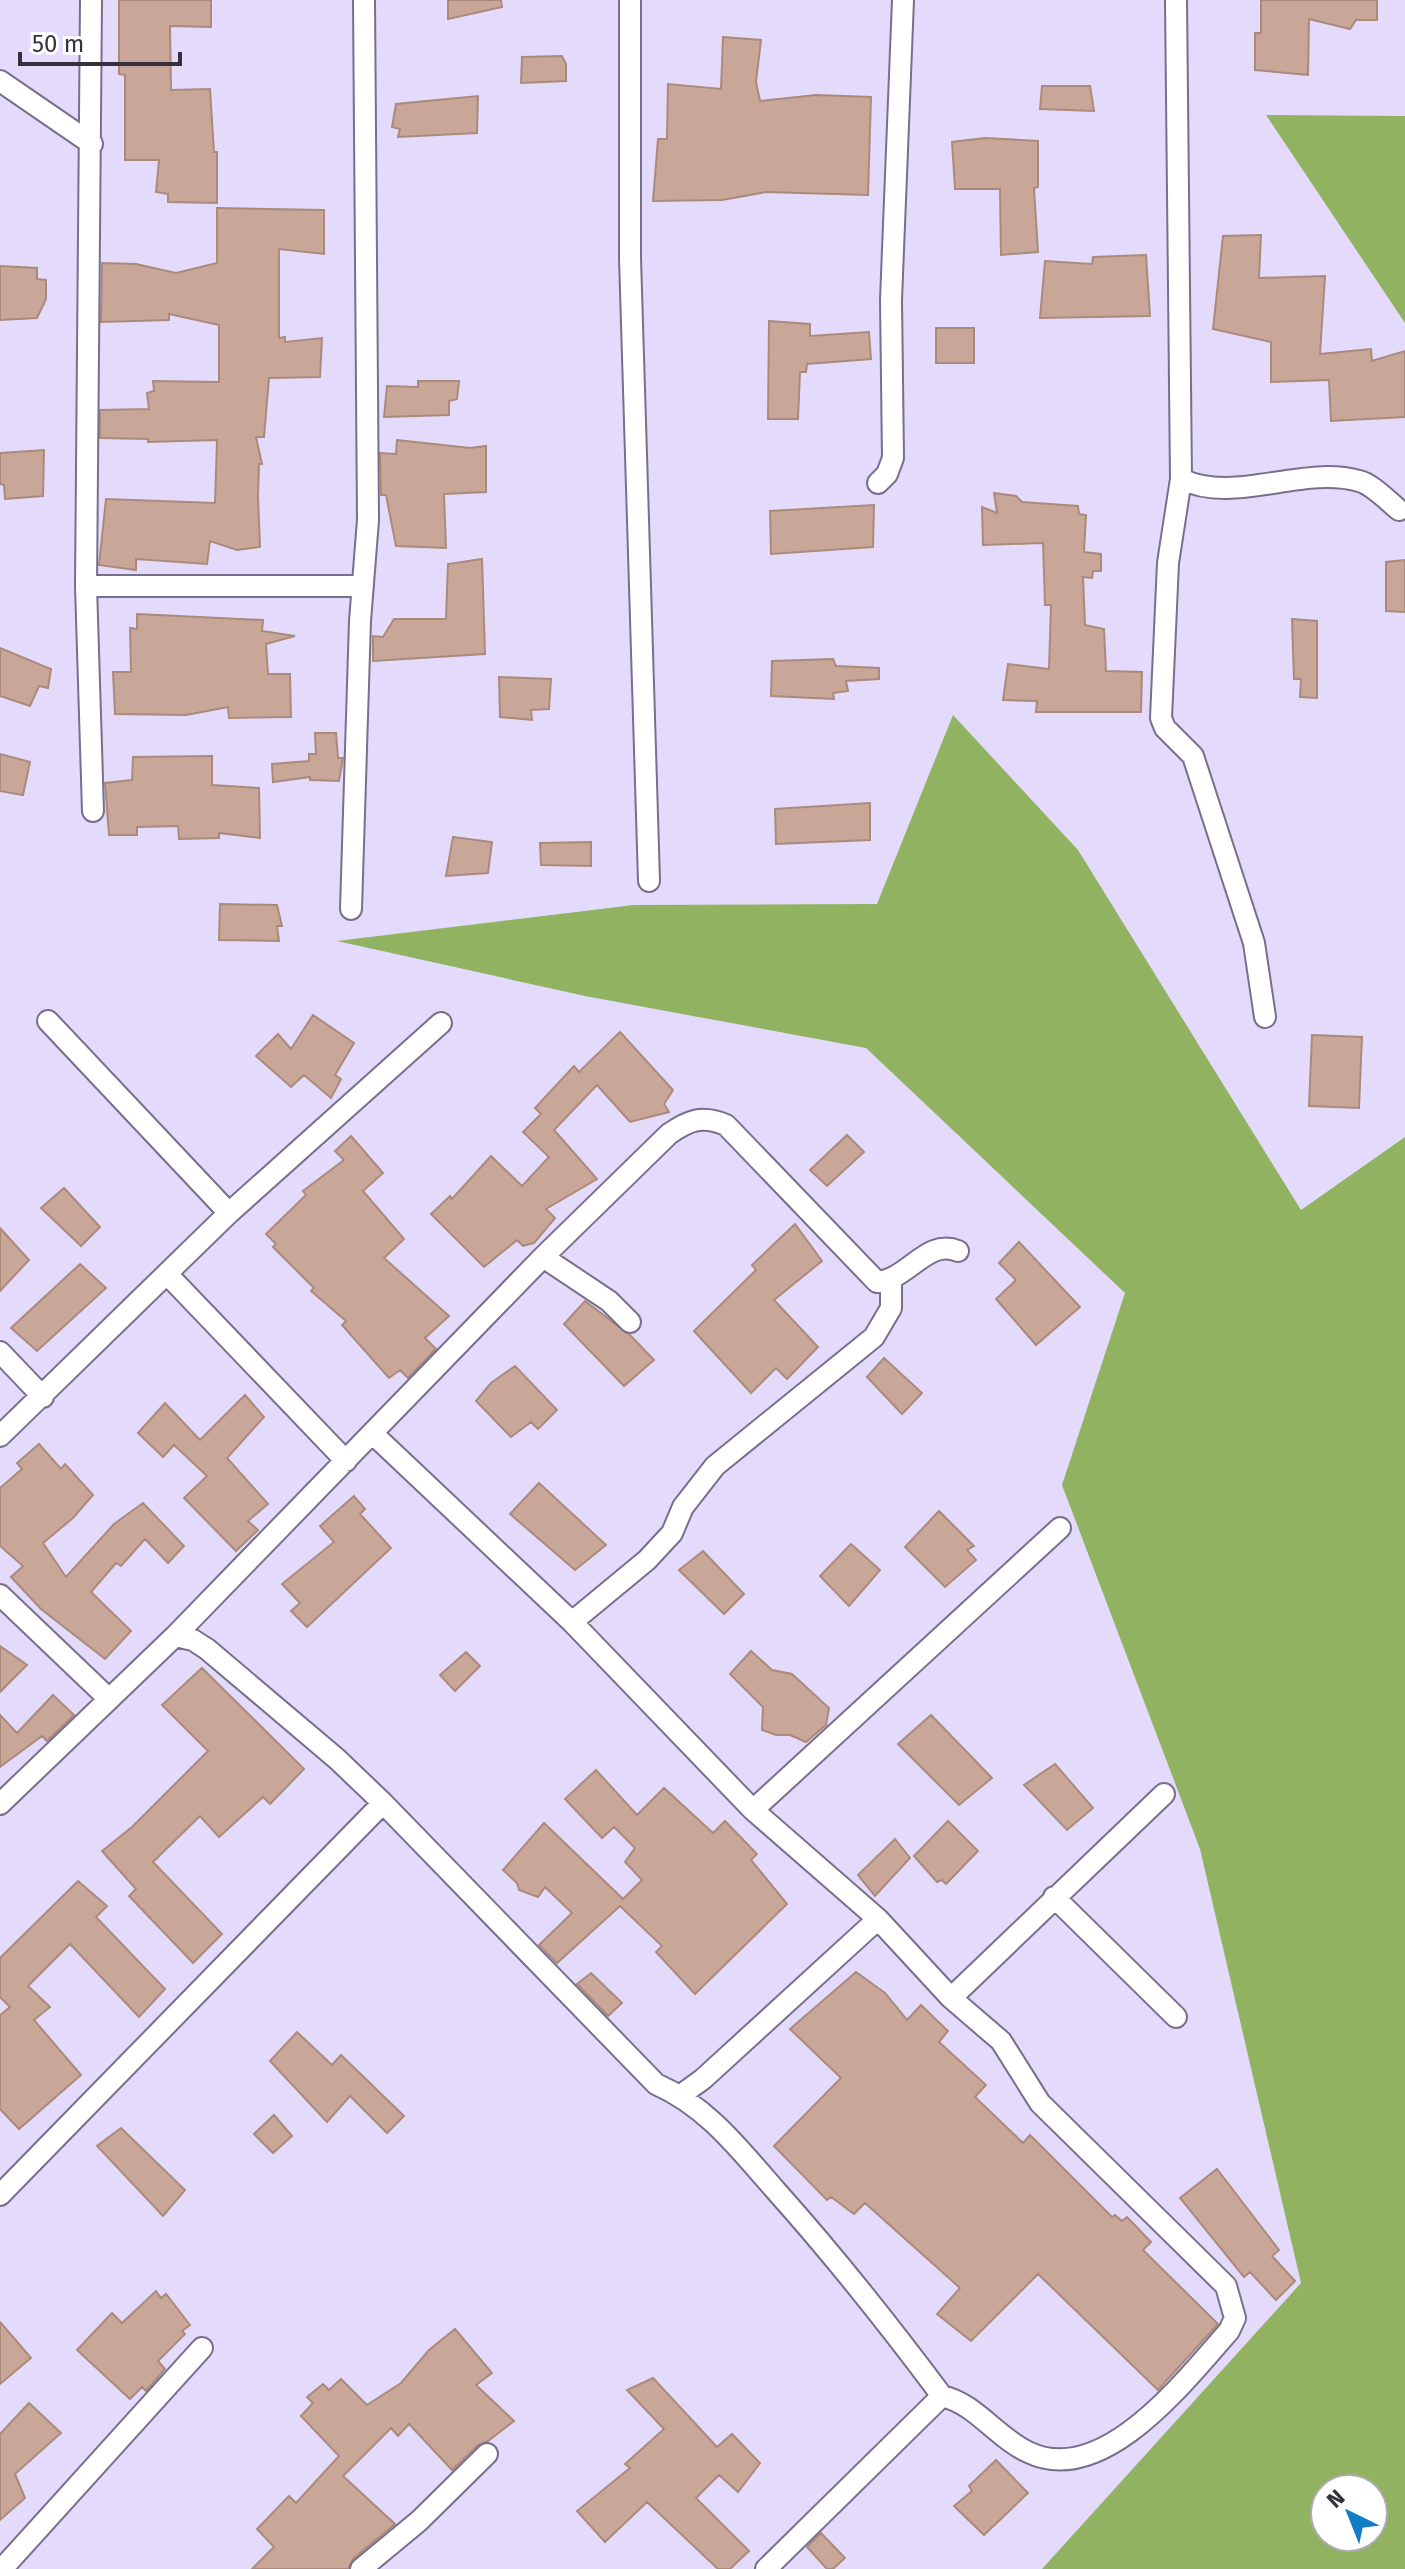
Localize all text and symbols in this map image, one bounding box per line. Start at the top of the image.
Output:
scale bar [20,16,180,66]
text: 50 m [32,30,84,58]
north arrow [1309,2473,1389,2553]
text: N [1321,2484,1350,2514]

